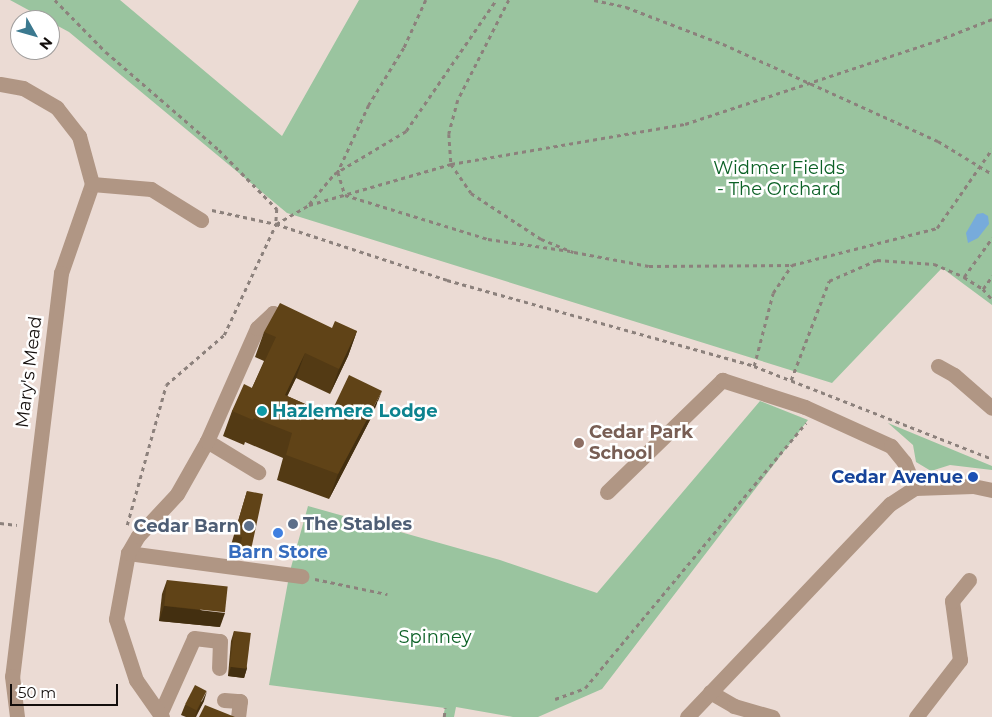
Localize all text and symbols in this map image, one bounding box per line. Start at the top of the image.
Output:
north arrow [10,10,60,60]
text: N [35,34,57,54]
park label: Widmer Fields - The Orchard [713,158,845,200]
street label: Mary's Mead [11,315,47,429]
place label: Hazlemere Lodge [272,400,438,422]
marker: Hazlemere Lodge [256,405,268,417]
place label: Cedar Park School [589,422,693,464]
marker: Cedar Park School [573,437,585,449]
place label: Cedar Avenue [831,466,963,488]
marker: Cedar Avenue [967,471,979,483]
place label: The Stables [303,513,412,535]
place label: Cedar Barn [134,515,239,537]
marker: The Stables [287,518,299,530]
marker: Cedar Barn [243,520,255,532]
marker: Barn Store [272,527,284,539]
place label: Barn Store [228,541,328,563]
park label: Spinney [399,626,471,648]
scale bar [12,674,120,706]
text: 50 m [18,683,56,702]

